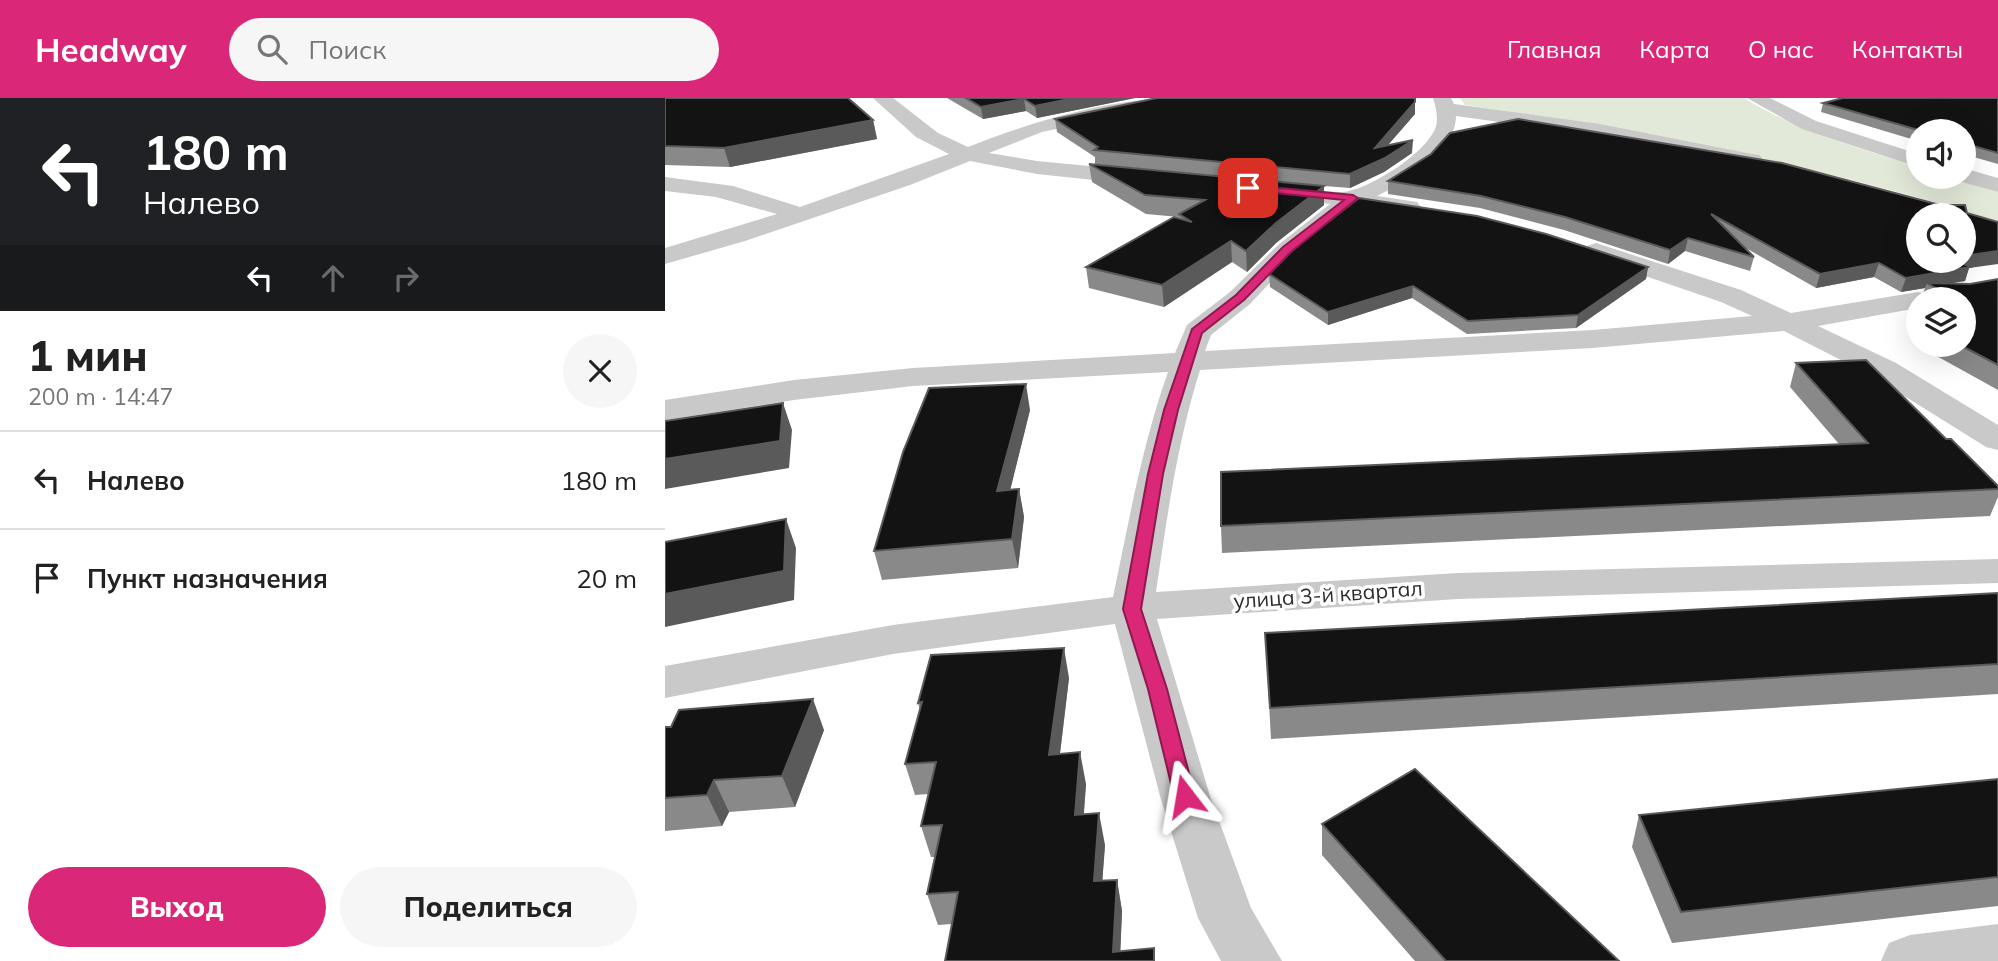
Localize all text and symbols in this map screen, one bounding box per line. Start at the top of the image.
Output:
search box [229,18,719,81]
text: Headway [35,29,187,70]
icon: search [253,30,291,68]
text: Поиск [309,33,386,66]
text: Главная [1507,34,1601,64]
text: Карта [1639,34,1710,64]
text: О нас [1748,34,1814,64]
text: Контакты [1852,34,1963,64]
map controls [1906,119,1976,357]
button: sound [1906,119,1976,189]
text: 180 m [143,121,289,182]
icon: left [28,126,119,217]
pin [1218,158,1278,218]
icon: arrive [1229,169,1267,207]
text: Налево [143,182,260,222]
button: search [1906,203,1976,273]
icon: left [241,259,279,297]
icon: ahead [314,259,352,297]
icon: right [387,259,425,297]
button: layers [1906,287,1976,357]
text: 1 мин [28,329,148,382]
button: close [563,334,637,408]
text: 200 m · 14:47 [28,382,173,411]
icon: left [28,461,66,499]
text: Налево [87,464,185,497]
text: 180 m [561,464,637,497]
icon: arrive [28,559,66,597]
text: Пункт назначения [87,562,328,595]
text: 20 m [576,562,637,595]
street label: улица 3-й квартал [1233,574,1423,614]
position arrow [1148,759,1222,833]
button: Выход [28,867,326,947]
button: Поделиться [340,867,637,947]

